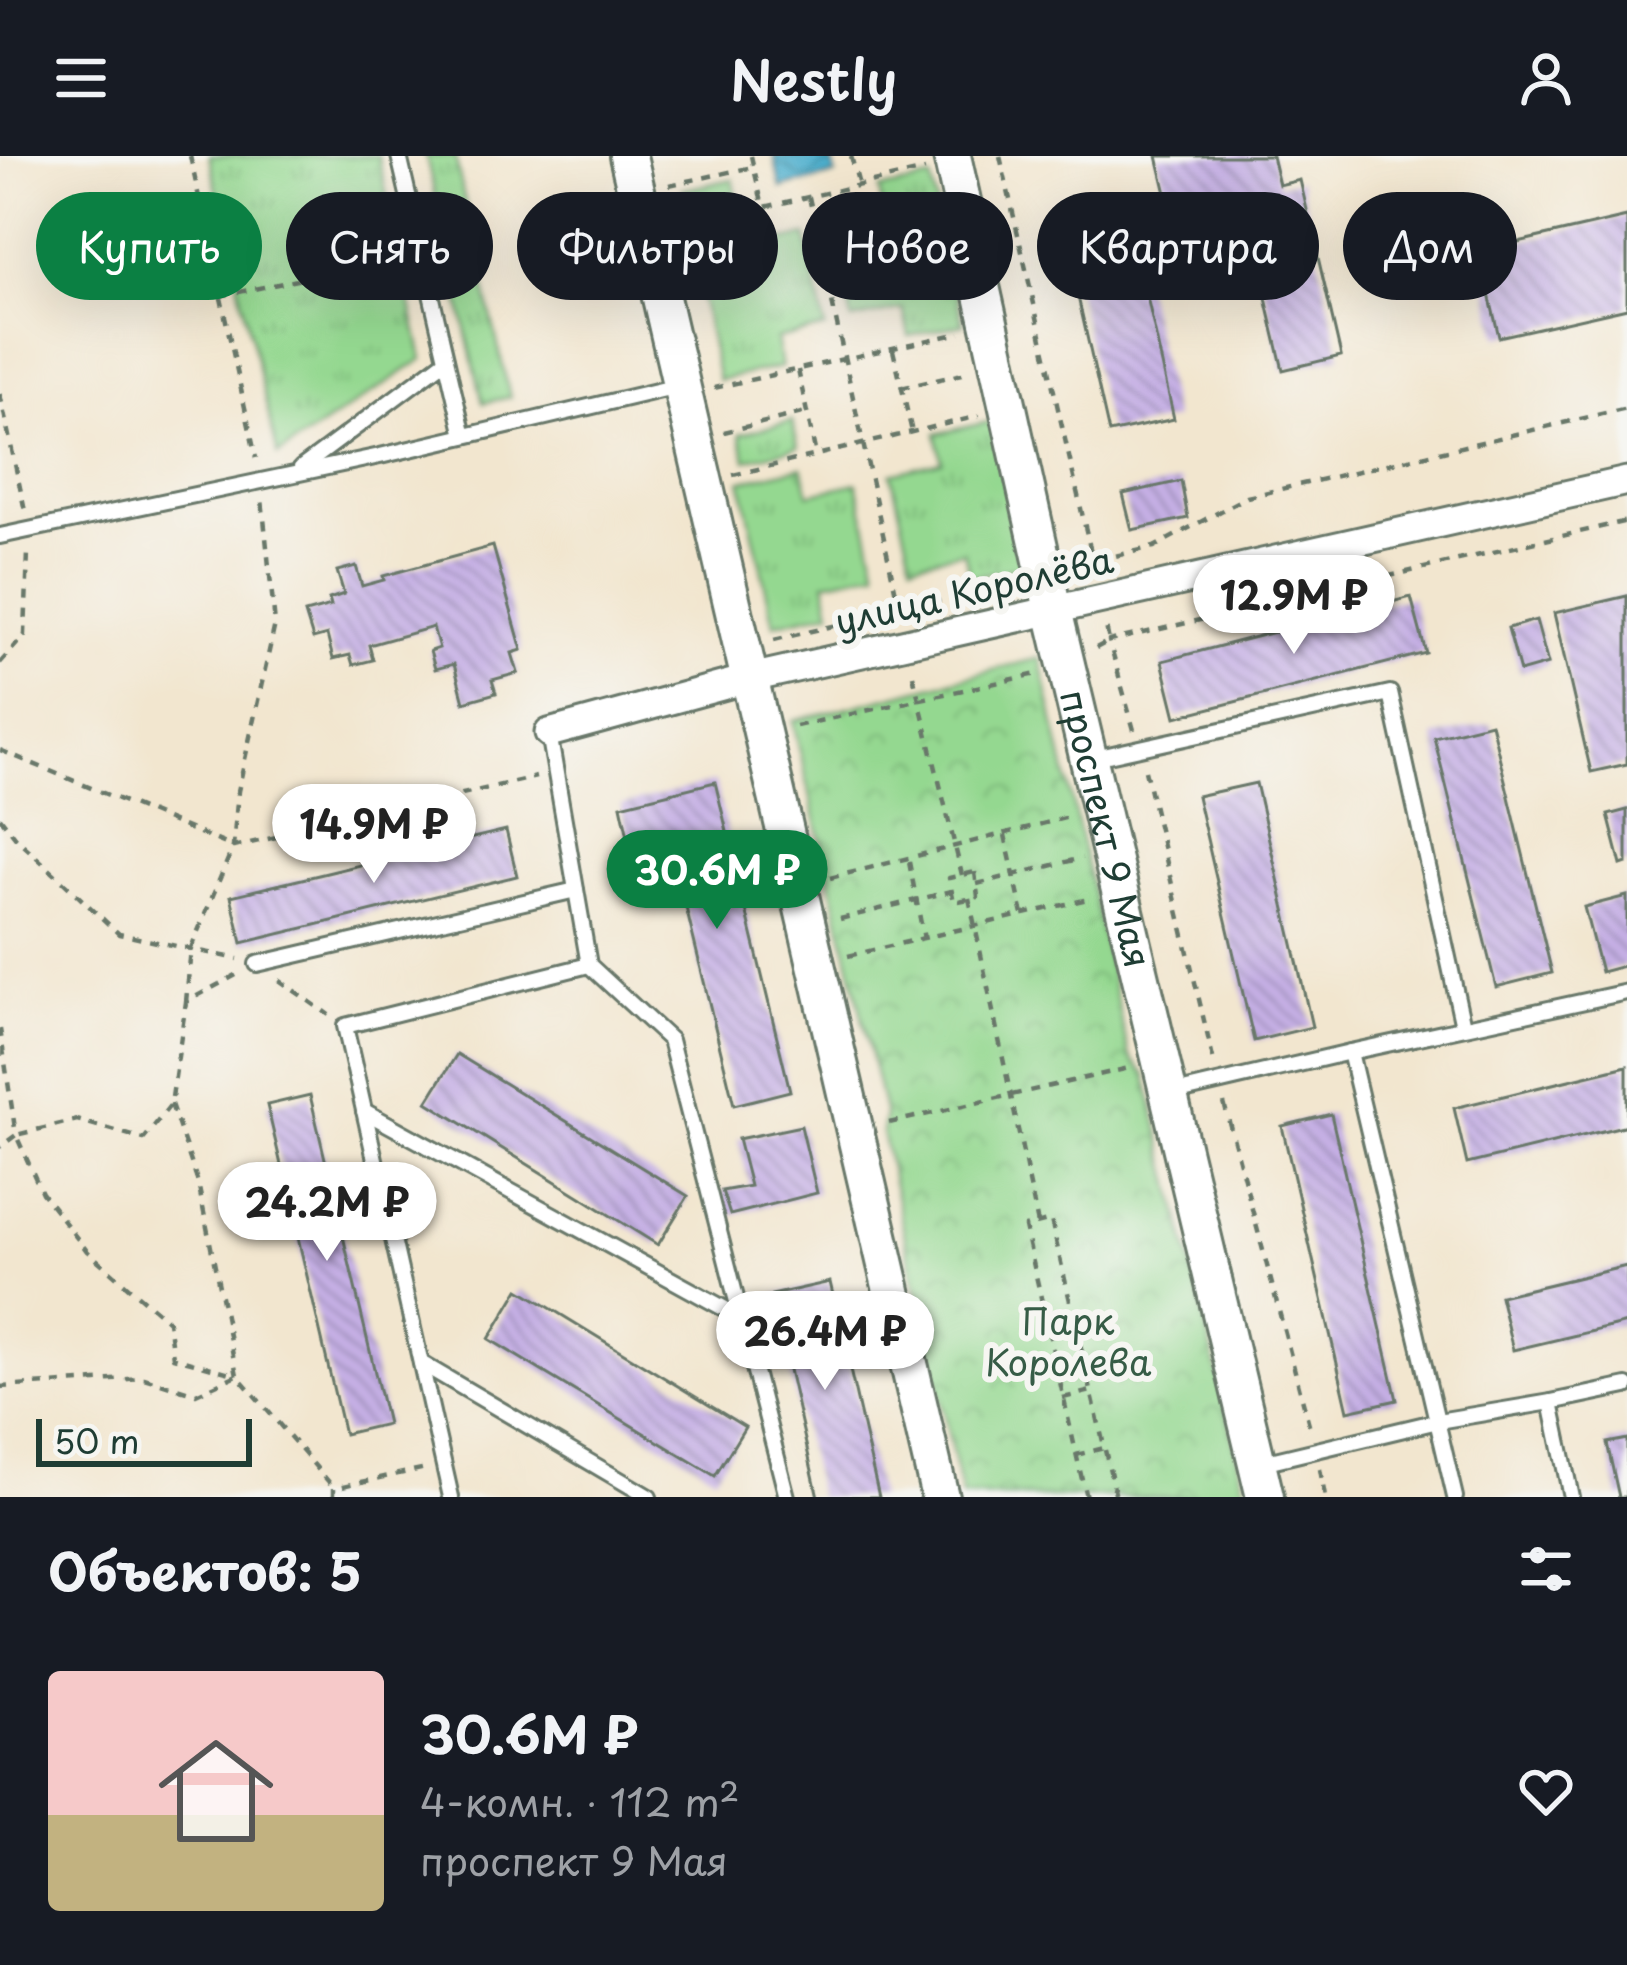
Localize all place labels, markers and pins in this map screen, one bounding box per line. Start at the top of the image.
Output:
pin: 12.9M ₽ [1183,555,1405,657]
pin: 14.9M ₽ [263,784,485,886]
pin: 30.6M ₽ [606,830,828,932]
pin: 24.2M ₽ [216,1162,438,1264]
pin: 26.4M ₽ [714,1291,936,1393]

